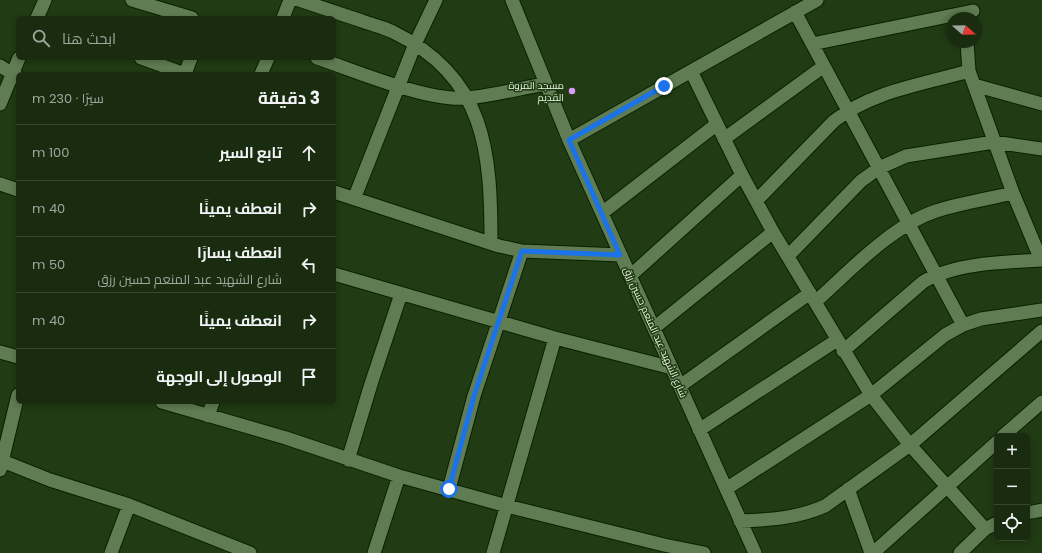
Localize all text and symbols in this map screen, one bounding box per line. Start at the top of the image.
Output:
north arrow [946,12,982,48]
search box [16,16,336,60]
icon: search [30,27,52,49]
text: ابحث هنا [62,28,116,49]
route end [655,77,673,95]
place label: مسجد المروة القديم [508,78,564,105]
text: 3 دقيقة [258,86,320,110]
marker: مسجد المروة القديم [567,86,577,96]
text: سيرًا · 230 m [32,89,104,108]
text: تابع السير [219,142,282,163]
icon: ahead [298,142,320,164]
text: 100 m [32,143,69,162]
text: انعطف يمينًا [199,198,282,219]
icon: right [298,198,320,220]
text: 40 m [32,199,65,218]
text: انعطف يسارًا [197,242,282,263]
icon: left [298,254,320,276]
text: 50 m [32,255,65,274]
street label: شارع الشهيد عبد المنعم حسين رزق [620,264,691,400]
text: شارع الشهيد عبد المنعم حسين رزق [98,270,282,289]
text: انعطف يمينًا [199,310,282,331]
icon: right [298,310,320,332]
text: 40 m [32,311,65,330]
text: الوصول إلى الوجهة [156,366,282,387]
icon: arrive [298,366,320,388]
map controls [994,433,1030,541]
button: + [994,433,1030,469]
button: − [994,469,1030,505]
route start [440,480,458,498]
button: locate [994,505,1030,541]

